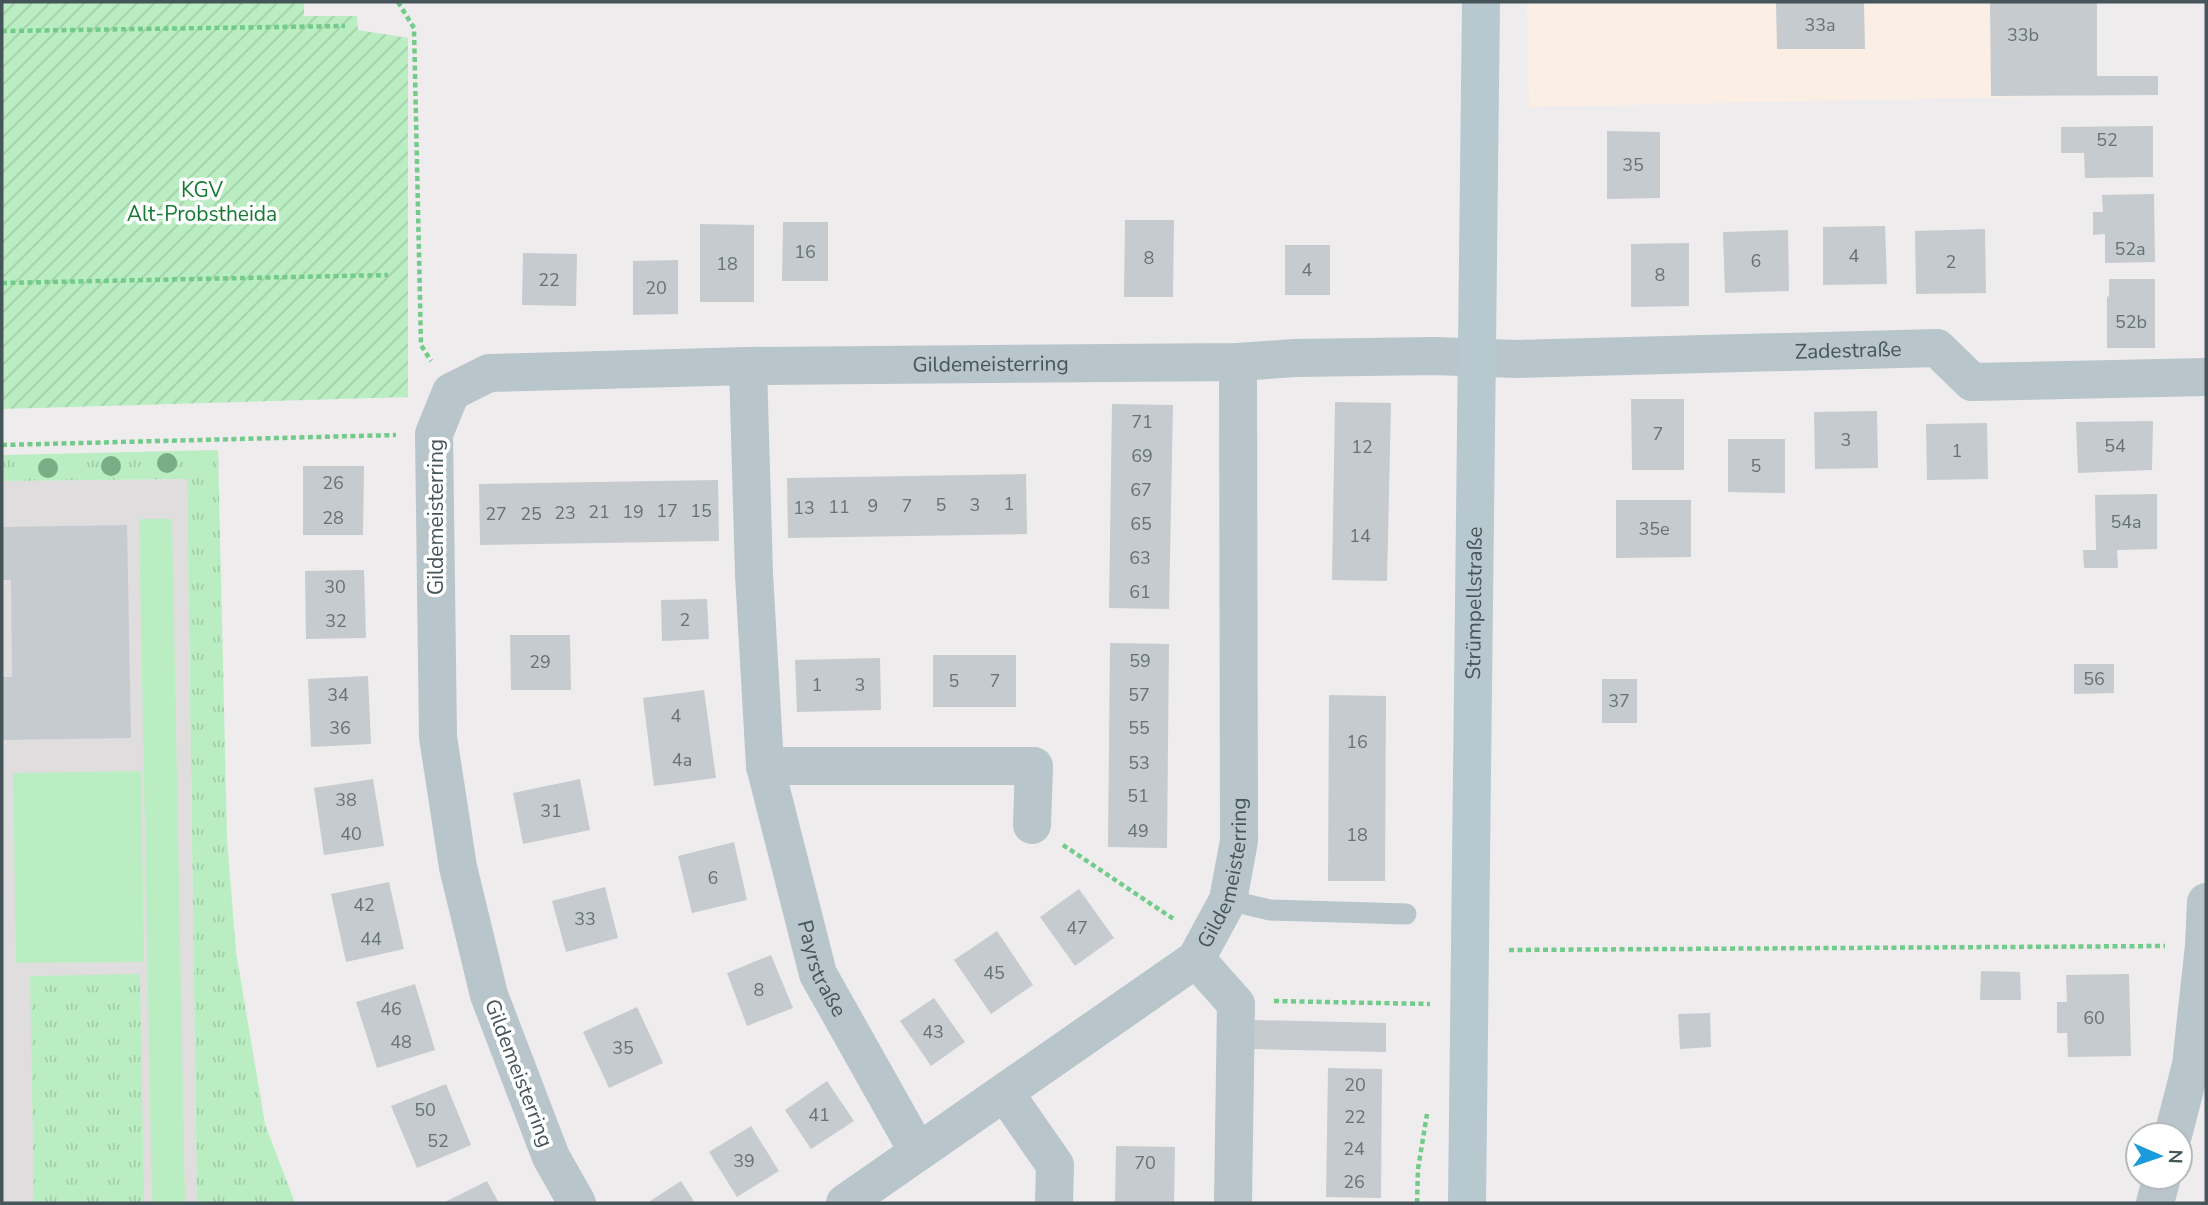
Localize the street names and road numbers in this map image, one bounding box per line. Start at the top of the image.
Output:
street label: Zadestraße [1794,335,1902,366]
street label: Gildemeisterring [912,349,1069,379]
street label: Gildemeisterring [422,439,450,595]
street label: Strümpellstraße [1459,526,1489,680]
street label: Gildemeisterring [1191,797,1253,953]
street label: Payrstraße [791,917,853,1022]
street label: Gildemeisterring [478,995,560,1151]

